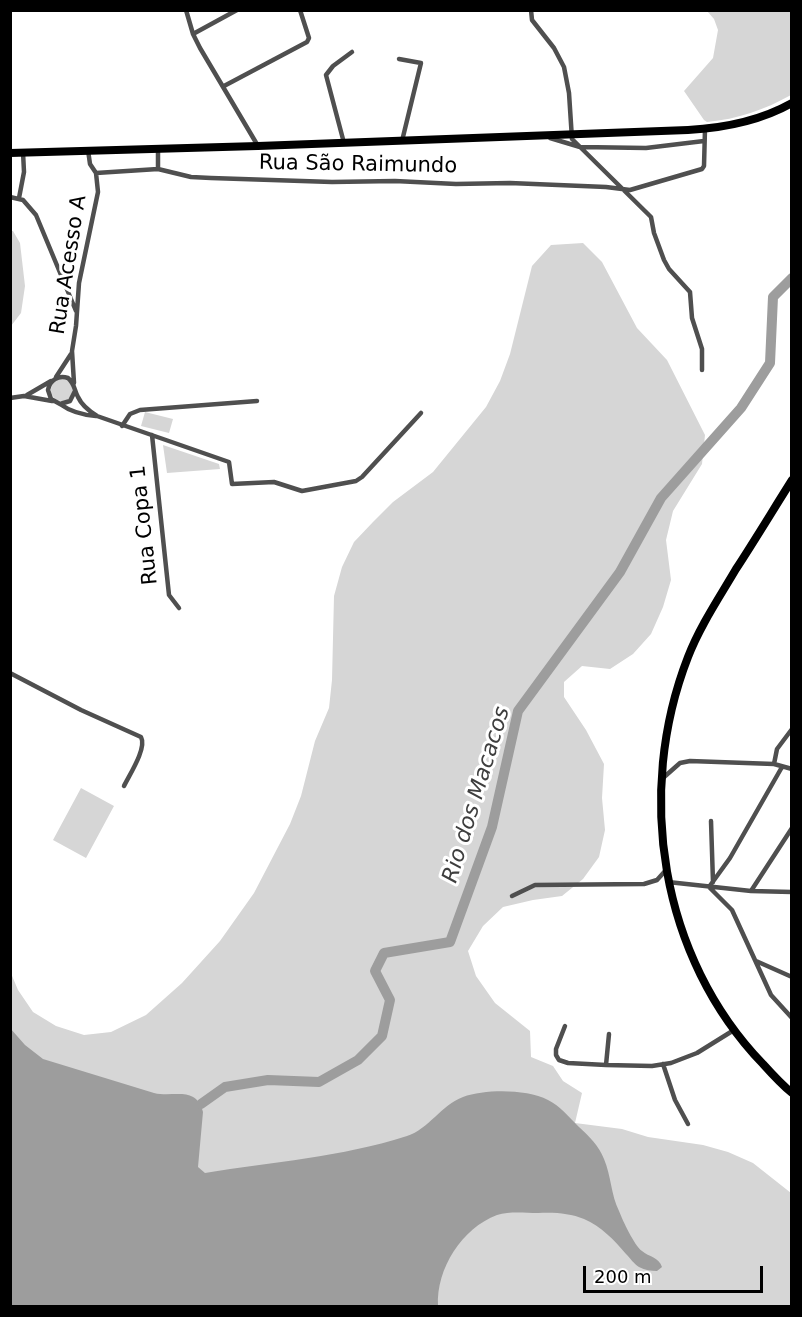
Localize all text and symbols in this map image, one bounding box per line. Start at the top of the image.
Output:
street label: Rua São Raimundo [259,151,457,179]
street label: Rua Acesso A [46,194,92,336]
street label: Rua Copa 1 [126,464,164,586]
water label: Rio dos Macacos [438,704,516,886]
scale bar [586,1254,766,1292]
text: 200 m [594,1266,652,1287]

